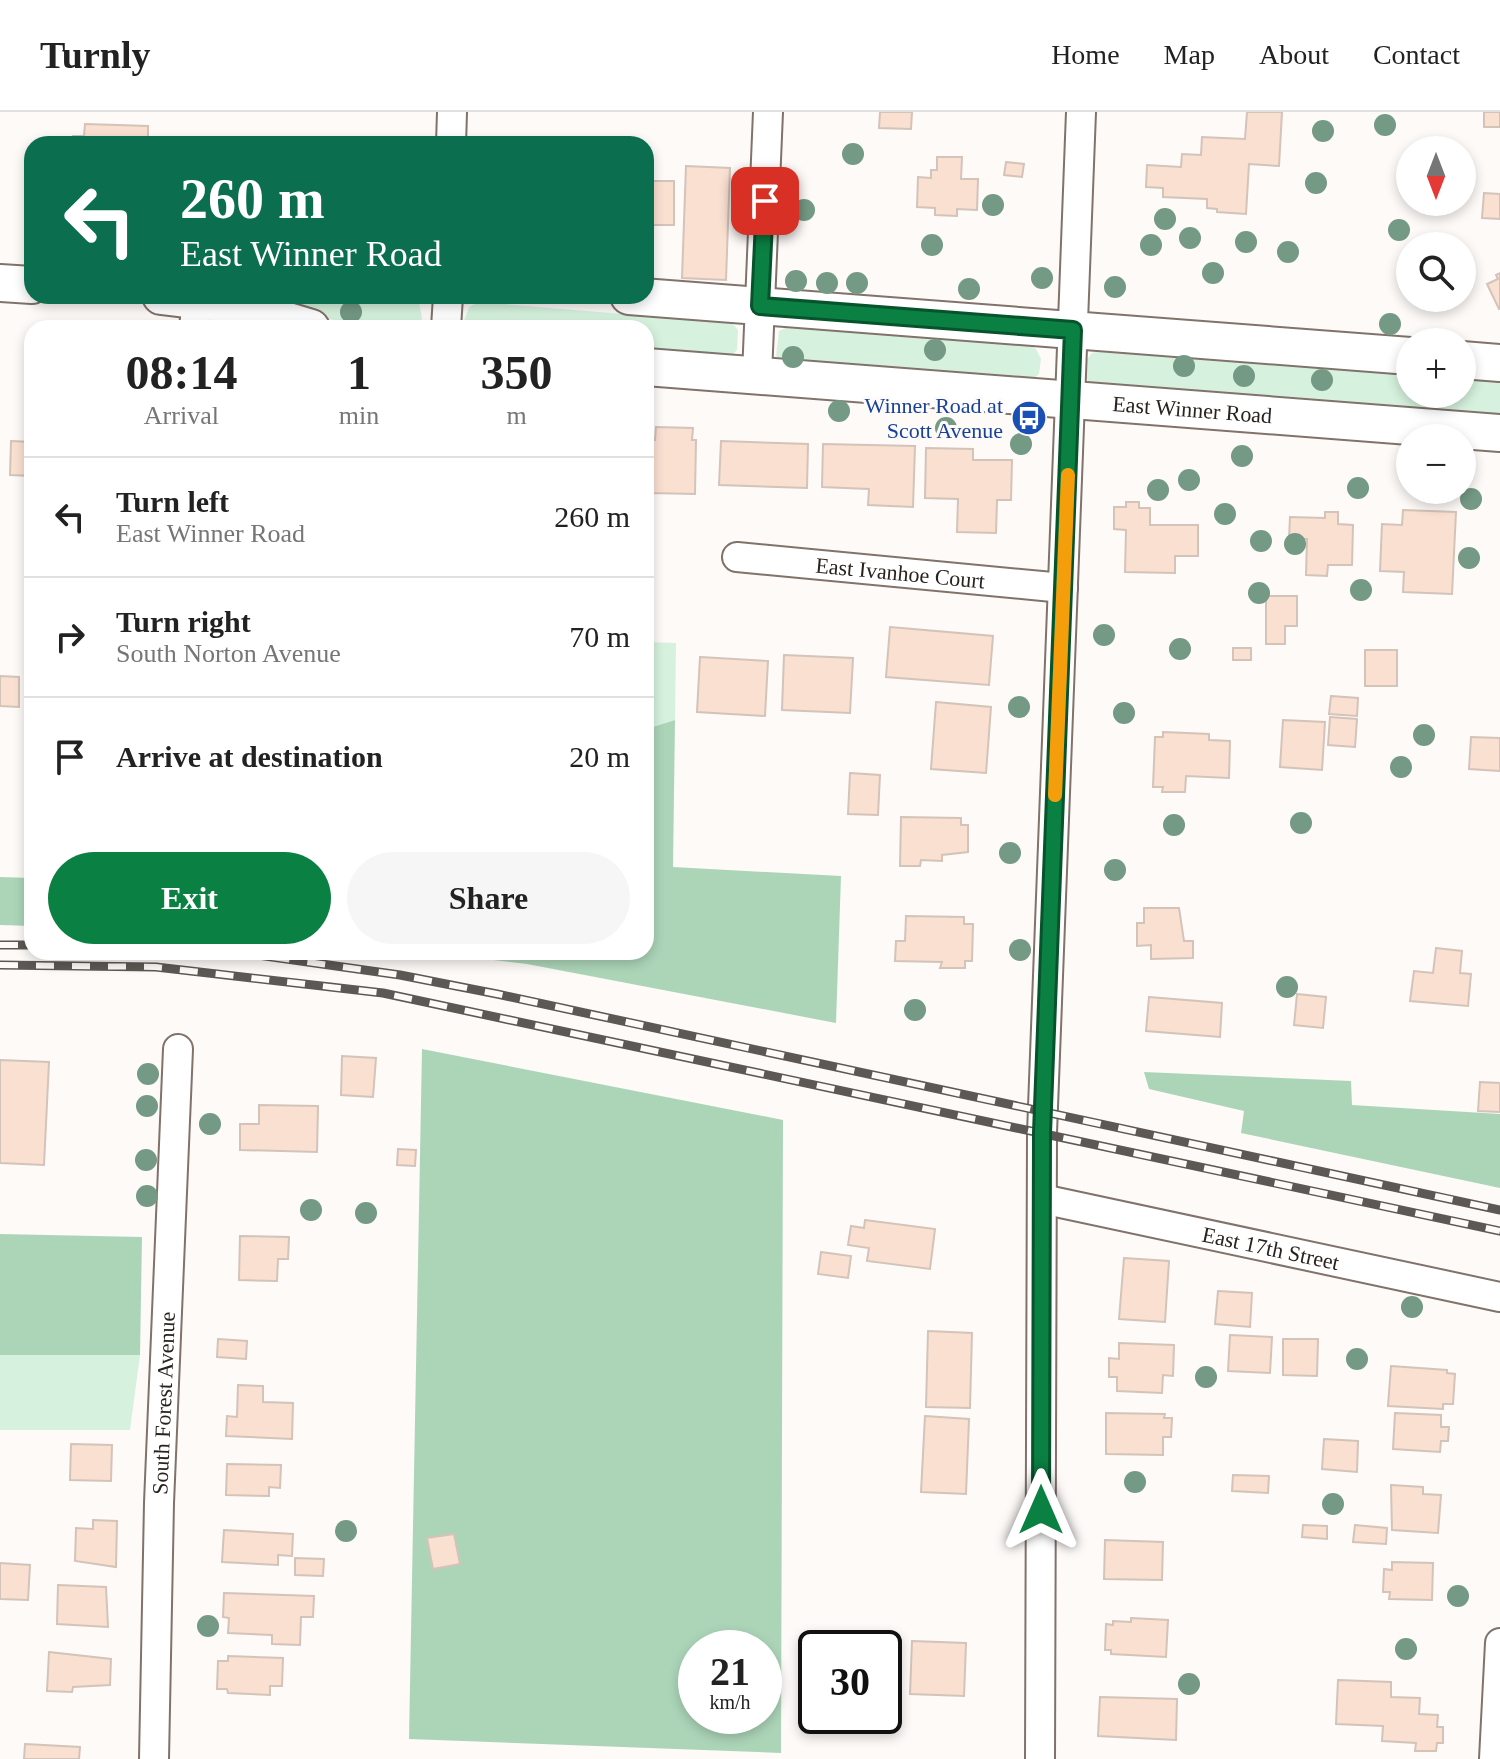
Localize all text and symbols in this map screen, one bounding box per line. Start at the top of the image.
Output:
text: Turnly [40,34,151,76]
text: Home [1051,39,1120,70]
text: Map [1164,39,1215,70]
text: About [1259,39,1329,70]
text: Contact [1373,39,1460,70]
north arrow [1396,136,1476,216]
map controls [1396,136,1476,504]
pin [731,167,799,235]
icon: left [48,168,152,272]
text: 260 m [180,168,325,230]
icon: arrive [743,179,787,223]
button: search [1396,232,1476,312]
text: East Winner Road [180,234,442,274]
button: + [1396,328,1476,408]
text: 08:14 [125,346,237,399]
text: 1 [347,346,371,399]
text: 350 [481,346,553,399]
street label: East Winner Road [1112,391,1273,428]
place label: Winner Road at Scott Avenue [865,393,1003,443]
bus stop icon: Winner Road at Scott Avenue [1010,399,1048,437]
text: Arrival [144,401,219,430]
text: min [339,401,379,430]
text: m [506,401,527,430]
button: − [1396,424,1476,504]
text: Turn left [116,485,229,518]
icon: left [48,495,92,539]
text: 260 m [554,500,630,533]
text: East Winner Road [116,519,305,548]
street label: East Ivanhoe Court [814,553,986,594]
text: Turn right [116,605,251,638]
icon: right [48,615,92,659]
text: 70 m [569,620,630,653]
text: South Norton Avenue [116,639,341,668]
icon: arrive [48,735,92,779]
text: Arrive at destination [116,740,383,773]
text: 20 m [569,740,630,773]
button: Exit [48,852,331,944]
button: Share [347,852,630,944]
street label: East 17th Street [1200,1222,1341,1275]
street label: South Forest Avenue [147,1311,180,1495]
position arrow [999,1468,1083,1552]
speed limit sign: 30 [798,1630,902,1734]
text: 21 [710,1649,750,1694]
text: km/h [709,1691,751,1713]

